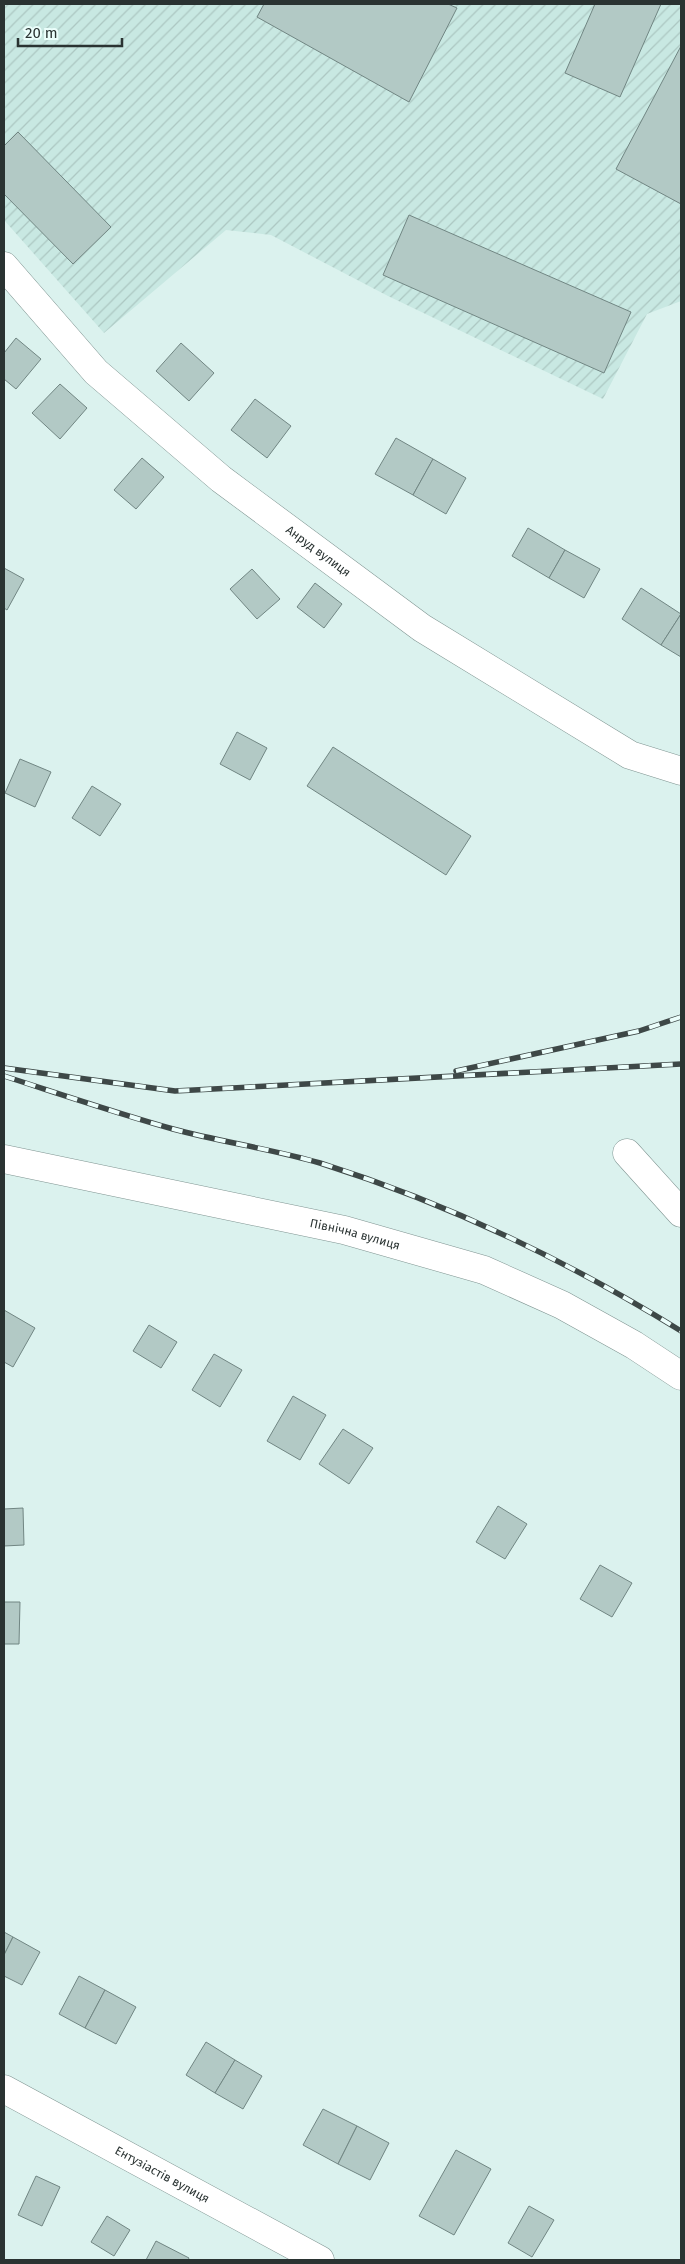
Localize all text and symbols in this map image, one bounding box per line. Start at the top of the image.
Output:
scale bar [18,15,121,47]
text: 20 m [25,24,58,42]
street label: Анруд вулиця [283,523,353,580]
street label: Північна вулиця [309,1216,402,1253]
street label: Ентузіастів вулиця [113,2143,212,2206]

